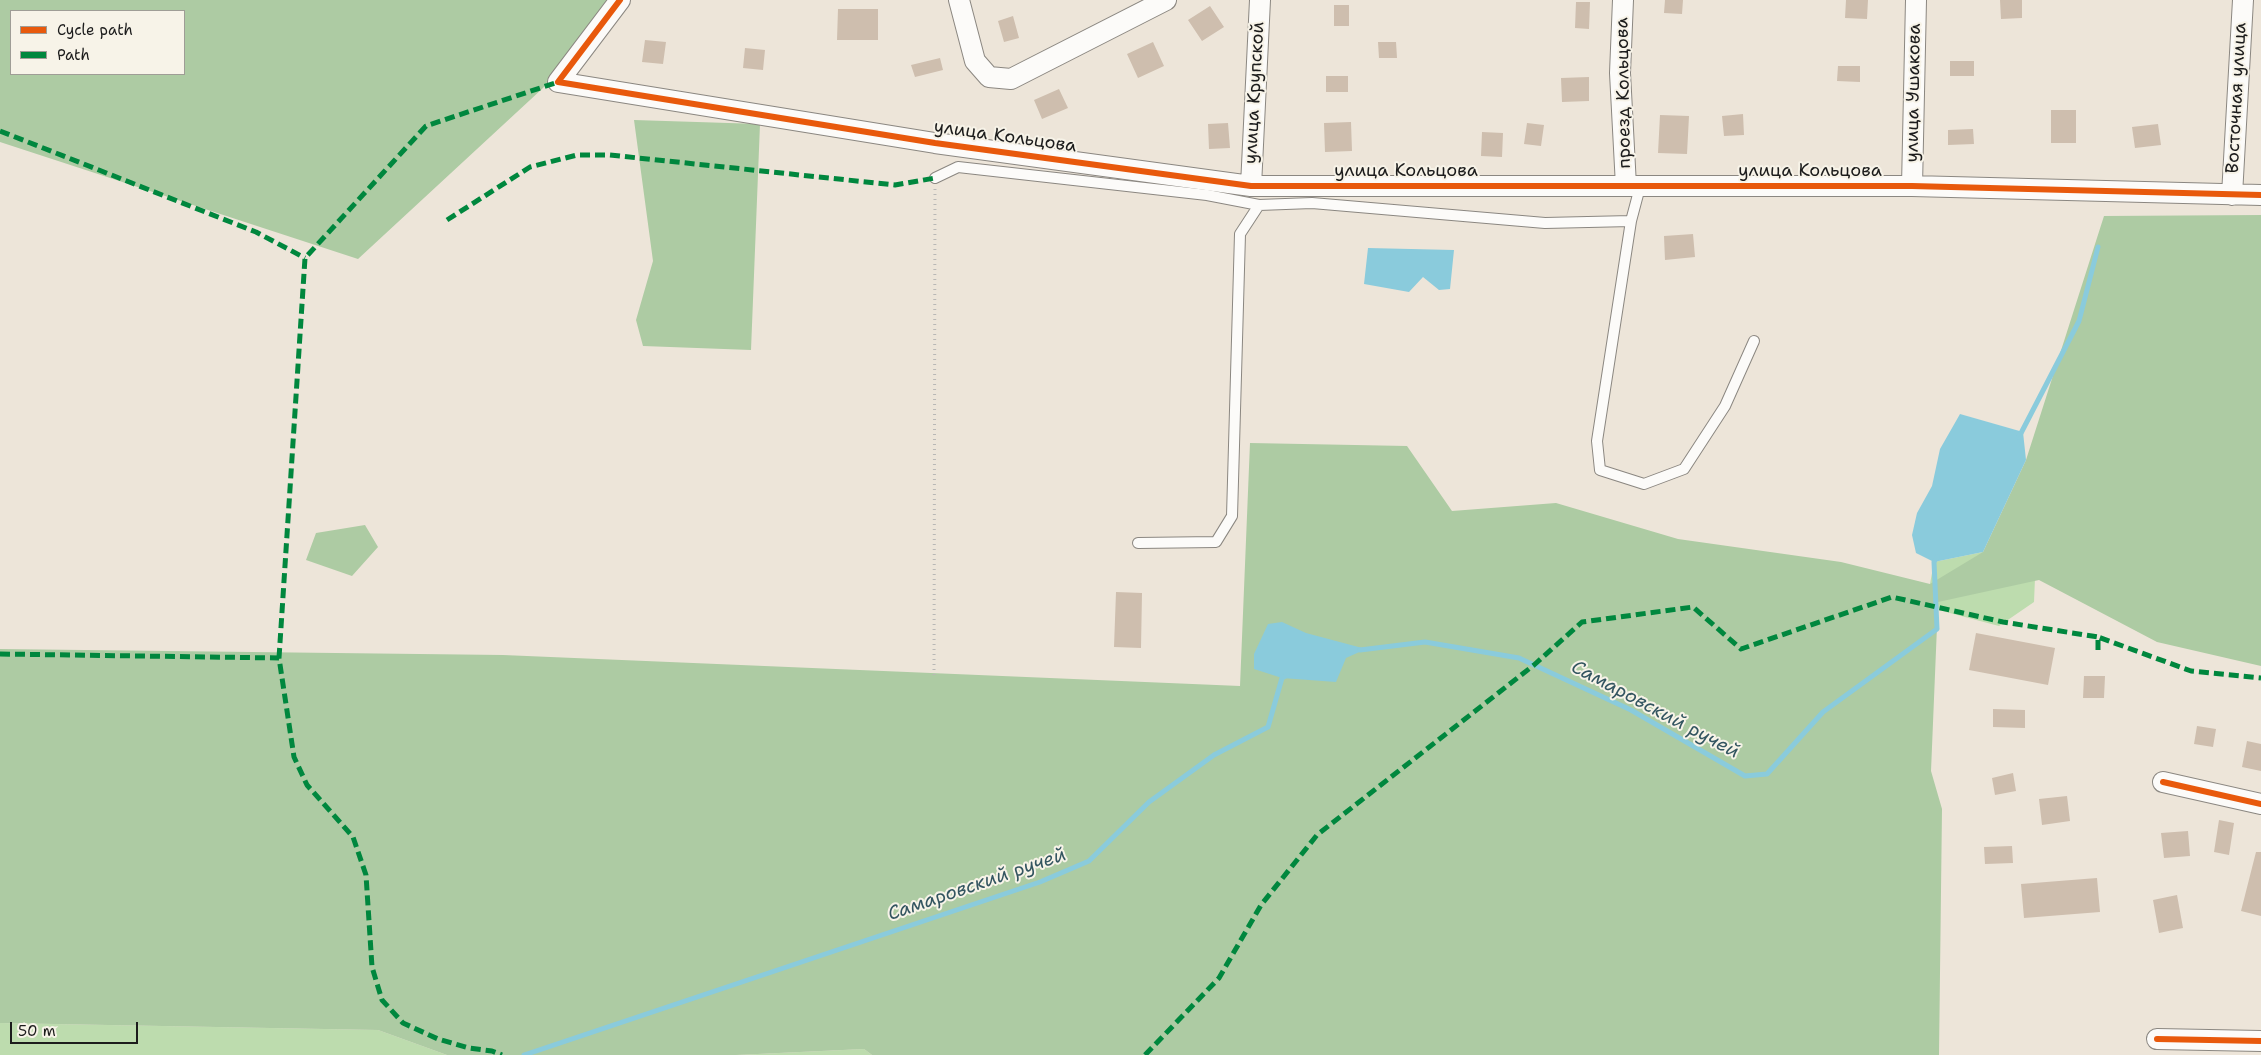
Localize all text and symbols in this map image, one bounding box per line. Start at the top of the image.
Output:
legend [10,10,185,75]
street label: проезд Кольцова [1612,17,1636,169]
text: Cycle path [57,20,133,40]
street label: улица Крупской [1240,21,1270,165]
street label: Восточная улица [2222,22,2252,174]
street label: улица Ушакова [1902,23,1926,163]
text: Path [57,45,90,65]
street label: улица Кольцова [932,116,1078,158]
street label: улица Кольцова [1334,160,1478,182]
street label: улица Кольцова [1738,160,1882,182]
water label: Самаровский ручей [1567,656,1743,764]
water label: Самаровский ручей [885,844,1069,926]
scale bar [12,1012,140,1044]
text: 50 m [18,1021,56,1041]

